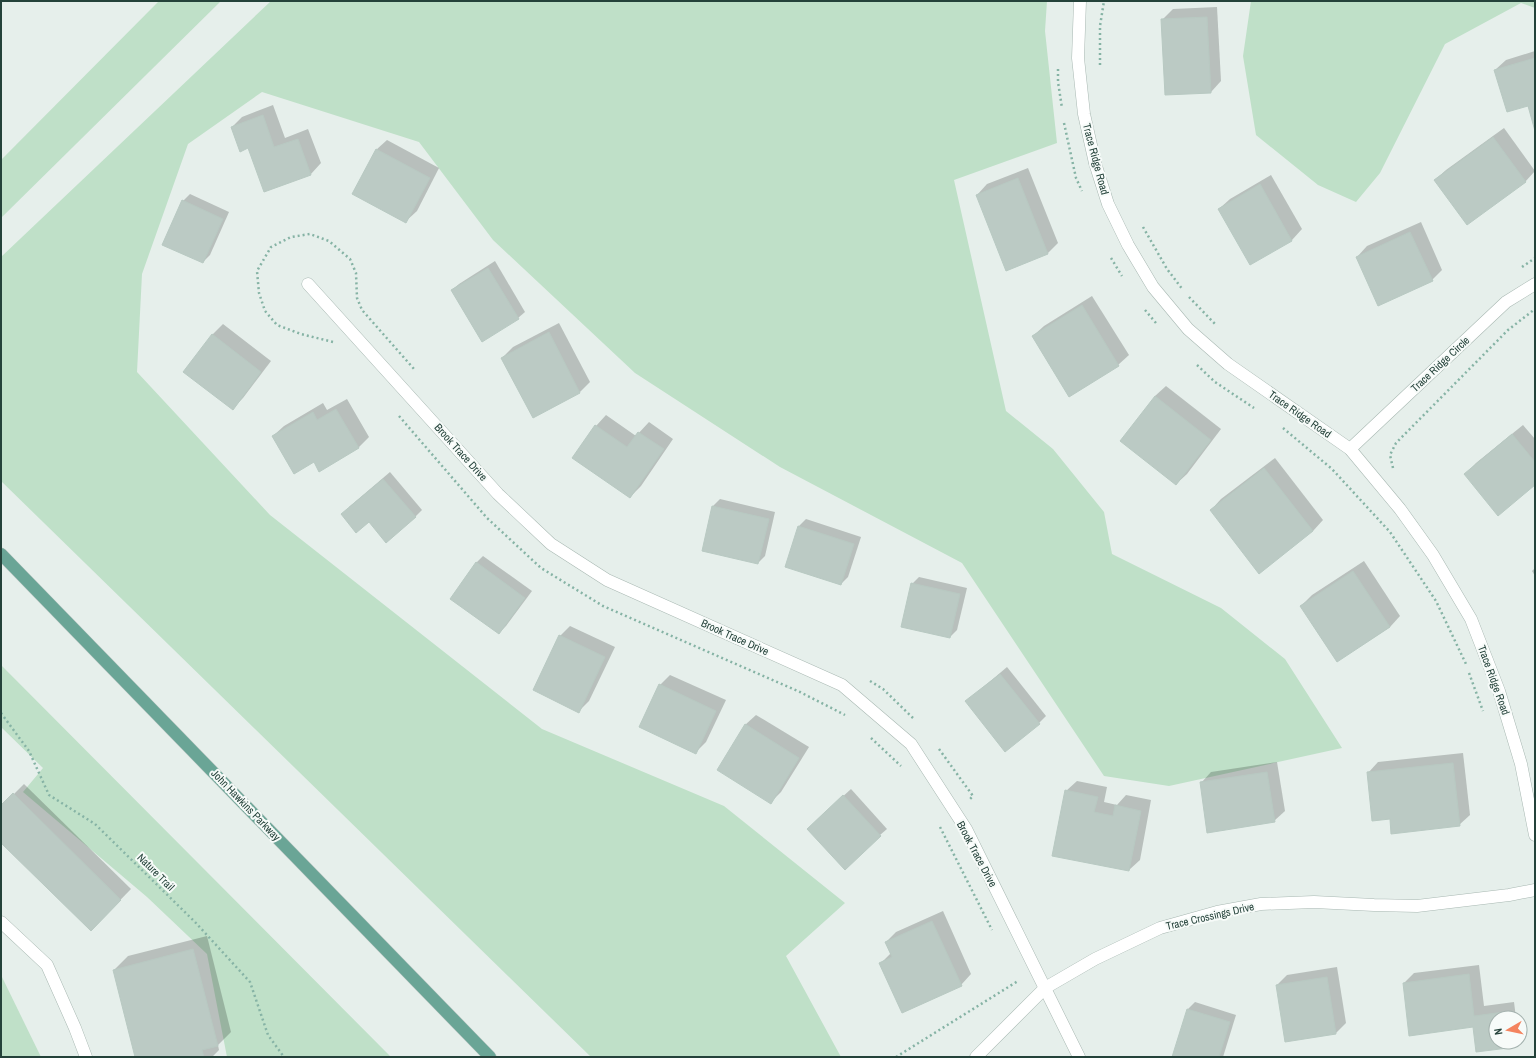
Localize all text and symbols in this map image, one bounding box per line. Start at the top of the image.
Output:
street label: Trace Ridge Road [1080,122,1112,196]
street label: Trace Ridge Circle [1408,333,1472,395]
street label: Trace Ridge Road [1266,387,1334,441]
street label: Brook Trace Drive [431,420,491,484]
street label: Brook Trace Drive [699,616,771,658]
street label: Trace Ridge Road [1475,643,1513,717]
street label: John Hawkins Parkway [208,766,284,844]
street label: Brook Trace Drive [954,819,1000,889]
street label: Nature Trail [134,850,178,894]
street label: Trace Crossings Drive [1165,899,1255,933]
north arrow [1488,1010,1528,1050]
text: N [1491,1027,1506,1036]

